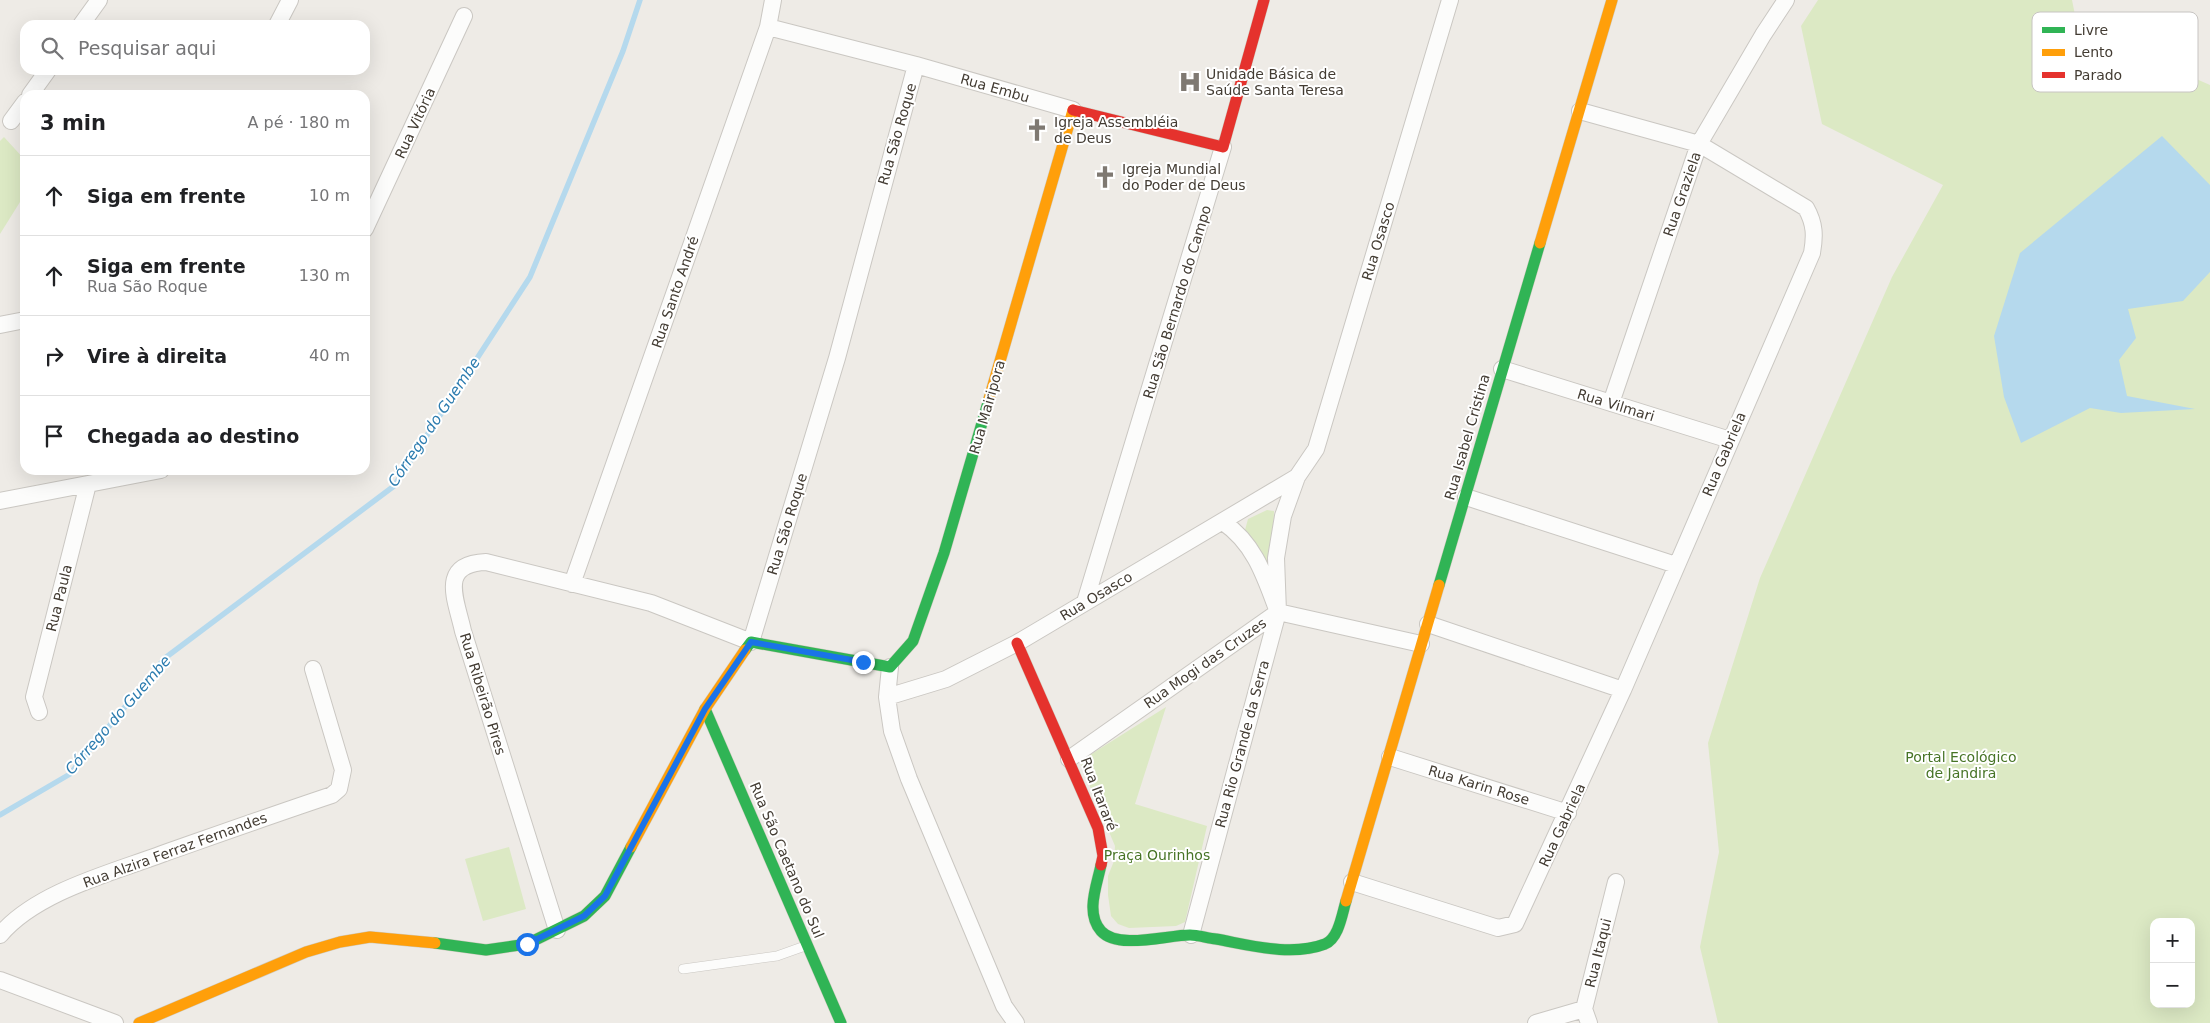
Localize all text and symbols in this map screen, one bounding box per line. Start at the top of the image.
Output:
legend [2032,12,2198,92]
search box [20,20,370,75]
text: Livre [2074,22,2108,38]
icon: search [38,34,66,62]
text: Pesquisar aqui [78,37,216,59]
text: Lento [2074,44,2113,60]
place label: Unidade Básica de Saúde Santa Teresa [1206,66,1344,98]
text: Parado [2074,67,2122,83]
hospital icon: Unidade Básica de Saúde Santa Teresa [1177,69,1203,95]
street label: Rua Embu [959,70,1031,106]
street label: Rua São Roque [875,81,919,187]
street label: Rua Vitória [392,85,438,161]
text: 3 min [40,111,106,135]
text: A pé · 180 m [248,113,350,132]
place label: Igreja Assembléia de Deus [1054,114,1178,146]
church icon: Igreja Assembléia de Deus [1024,117,1050,143]
street label: Rua Graziela [1660,150,1704,238]
place label: Igreja Mundial do Poder de Deus [1122,161,1246,193]
church icon: Igreja Mundial do Poder de Deus [1092,164,1118,190]
icon: ahead [40,182,68,210]
text: Siga em frente [87,185,246,207]
text: 10 m [309,186,350,205]
street label: Rua Osasco [1358,200,1398,282]
street label: Rua São Bernardo do Campo [1140,203,1214,401]
street label: Rua Santo André [648,234,702,350]
text: Siga em frente [87,255,246,277]
icon: ahead [40,262,68,290]
text: 130 m [299,266,350,285]
text: Rua São Roque [87,277,208,296]
icon: right [40,342,68,370]
text: Vire à direita [87,345,227,367]
text: 40 m [309,346,350,365]
water label: Córrego do Guembe [384,354,484,490]
street label: Rua Mairipora [966,358,1008,456]
street label: Rua Isabel Cristina [1441,372,1493,502]
street label: Rua Vilmari [1575,386,1657,424]
street label: Rua Gabriela [1699,409,1749,499]
icon: arrive [40,422,68,450]
text: Chegada ao destino [87,425,299,447]
street label: Rua São Roque [764,471,810,577]
street label: Rua Paula [43,563,75,633]
street label: Rua Osasco [1057,568,1135,624]
street label: Rua Mogi das Cruzes [1141,615,1269,711]
street label: Rua Ribeirão Pires [457,631,509,757]
route end [852,651,875,674]
water label: Córrego do Guembe [61,652,175,778]
street label: Rua Rio Grande da Serra [1212,658,1272,830]
park label: Portal Ecológico de Jandira [1905,749,2017,781]
street label: Rua Itararé [1078,755,1120,833]
street label: Rua Karin Rose [1426,762,1532,808]
street label: Rua São Caetano do Sul [747,780,827,940]
street label: Rua Gabriela [1536,781,1588,869]
street label: Rua Alzira Ferraz Fernandes [81,809,269,891]
park label: Praça Ourinhos [1104,847,1210,863]
street label: Rua Itaqui [1582,917,1614,989]
map controls [2150,918,2195,1008]
button: + [2150,918,2195,963]
route start [516,933,539,956]
button: − [2150,963,2195,1008]

